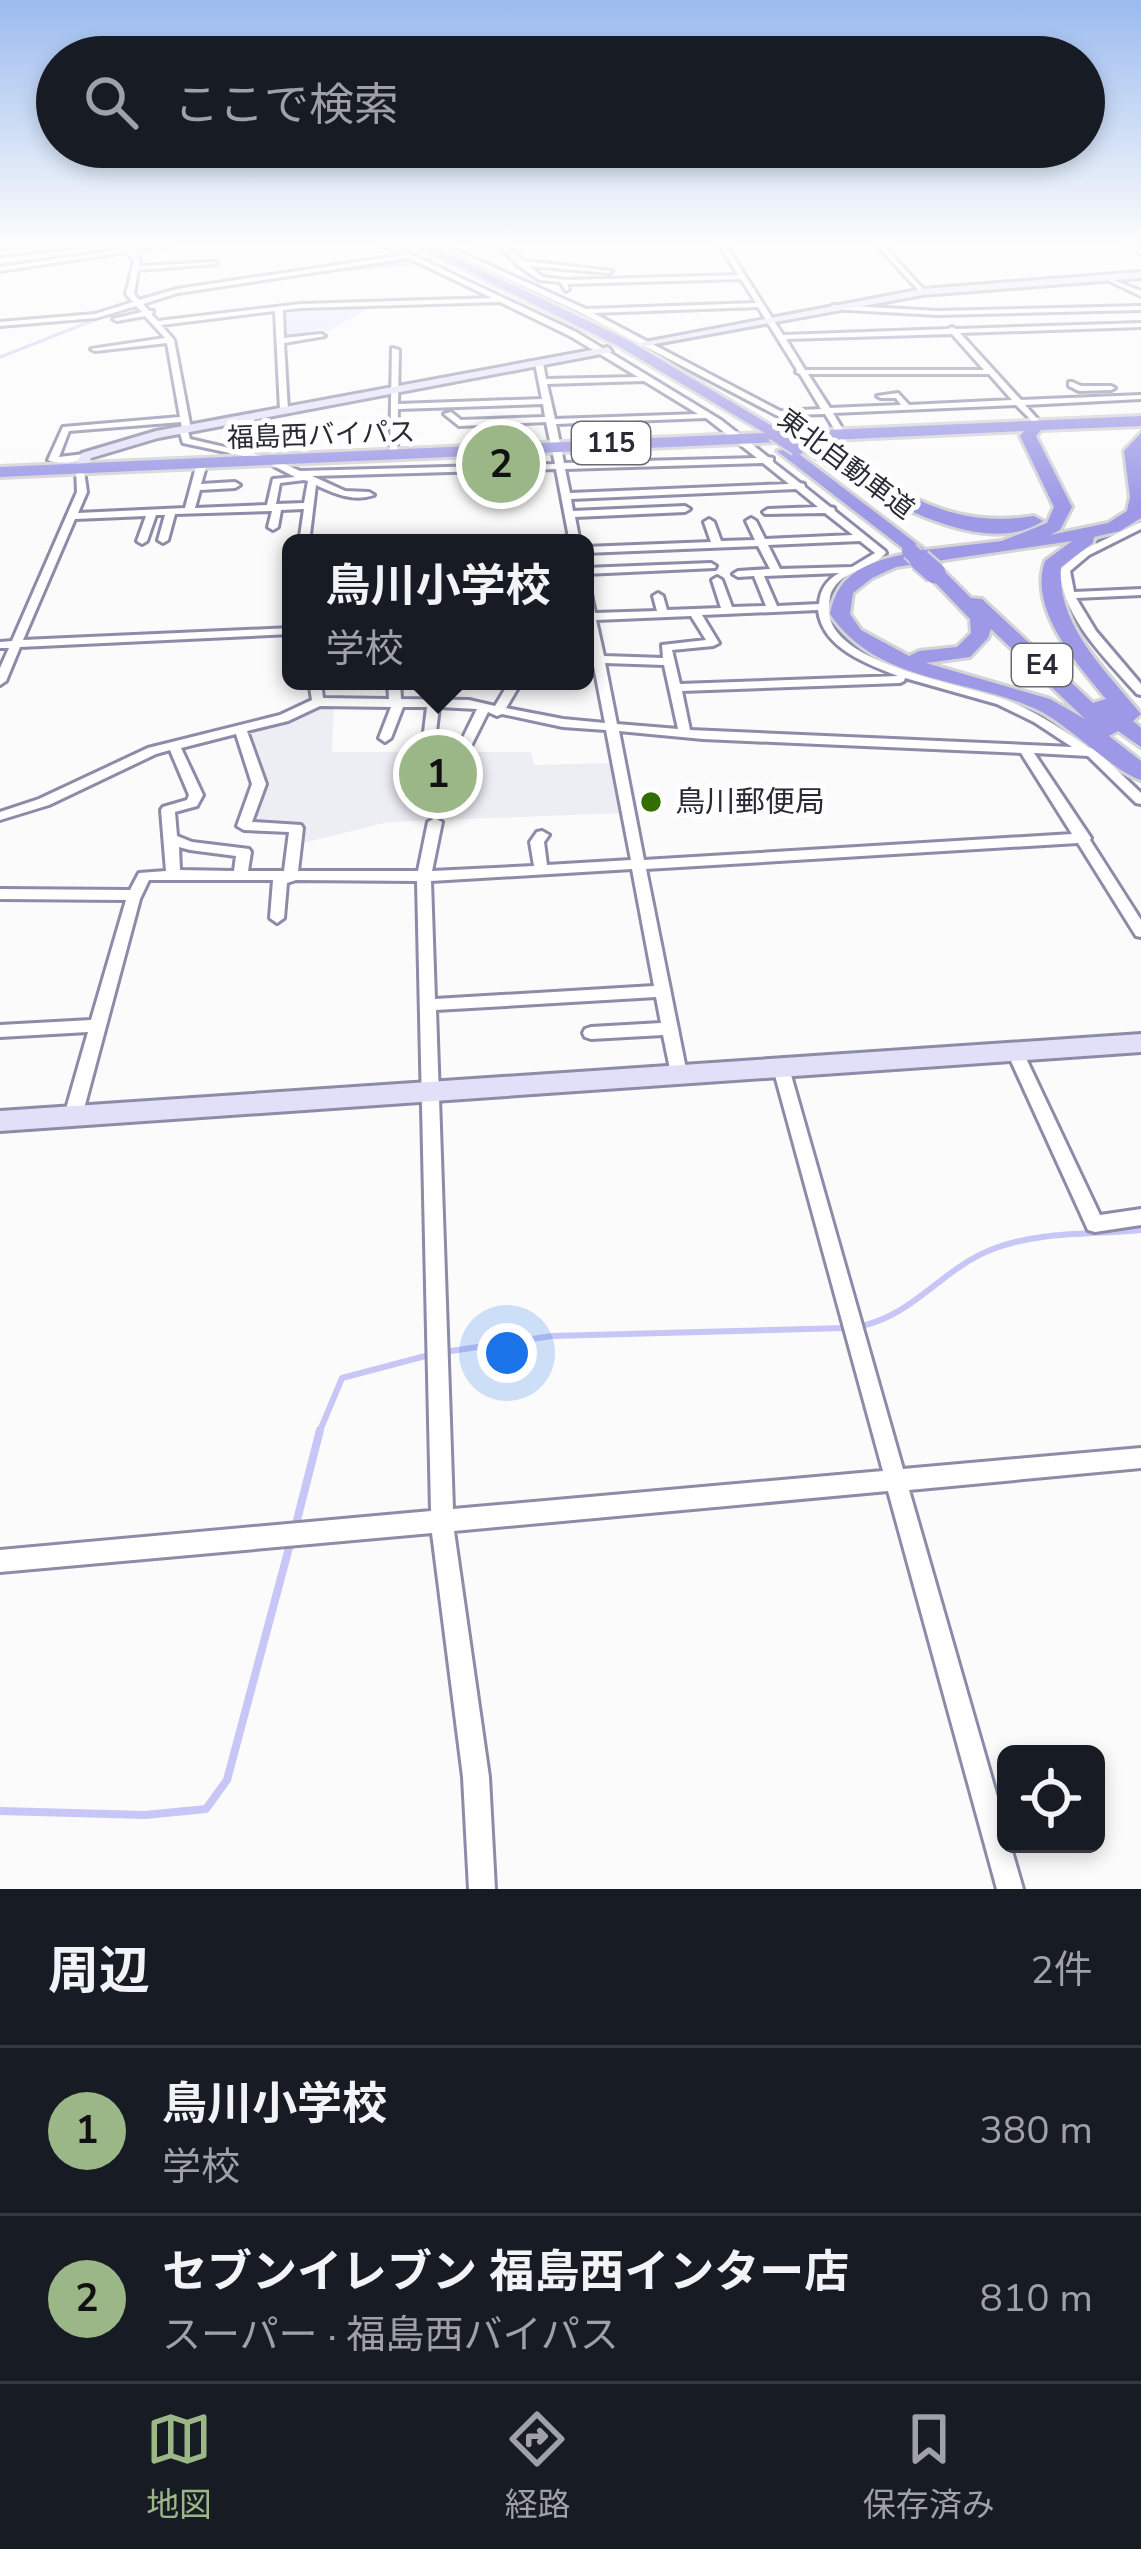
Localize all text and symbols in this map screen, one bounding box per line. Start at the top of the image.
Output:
search box [36,36,1105,168]
icon: search [78,69,144,135]
text: ここで検索 [174,75,399,136]
street label: 東北自動車道 [770,401,922,528]
street label: 福島西バイパス [226,414,416,457]
pin: 2 [462,419,540,509]
road number: 115 [572,422,650,464]
popup [282,534,594,690]
text: 鳥川小学校 [325,556,551,617]
text: 学校 [325,623,404,676]
road number: E4 [1012,644,1072,686]
pin: 1 [399,729,477,819]
place label: 鳥川郵便局 [675,782,825,823]
marker: 鳥川郵便局 [638,789,664,815]
your location [477,1323,537,1383]
map controls [997,1745,1105,1853]
button: locate [997,1745,1105,1853]
text: 周辺 [48,1936,150,2006]
text: 2件 [1031,1944,1093,1997]
text: 鳥川小学校 [162,2074,387,2135]
text: 1 [75,2104,99,2157]
text: 380 m [979,2104,1093,2157]
text: 学校 [162,2141,240,2194]
text: セブンイレブン 福島西インター店 [162,2242,849,2303]
text: 2 [75,2272,99,2325]
text: 810 m [979,2272,1093,2325]
text: スーパー · 福島西バイパス [162,2309,619,2362]
tab: 地図 [146,2406,212,2528]
tab: 経路 [504,2406,570,2528]
tab: 保存済み [863,2406,995,2528]

